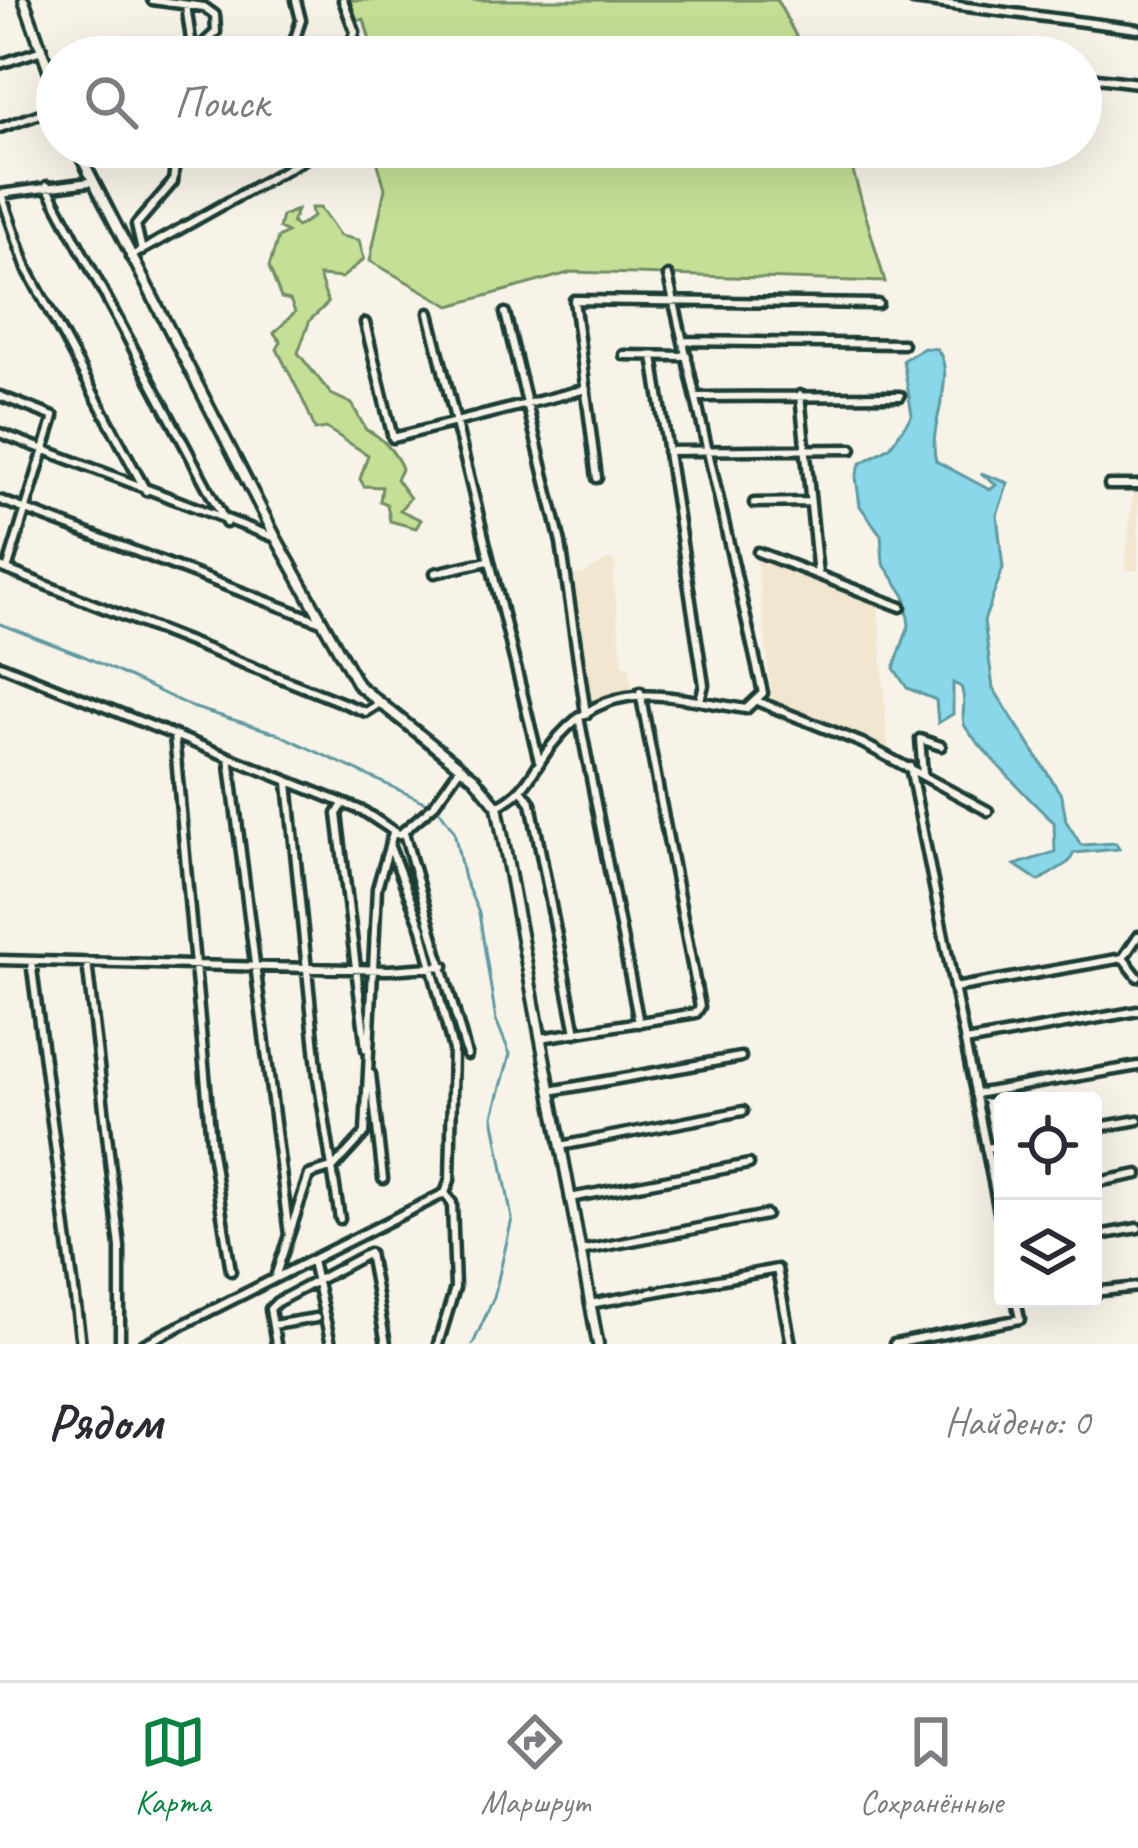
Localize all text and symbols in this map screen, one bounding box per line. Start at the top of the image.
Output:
search box [36,36,1102,168]
icon: search [78,69,144,135]
text: Поиск [174,74,269,131]
map controls [994,1092,1102,1308]
button: locate [994,1092,1102,1200]
button: layers [994,1200,1102,1308]
text: Рядом [48,1390,162,1454]
text: Найдено: 0 [945,1398,1090,1447]
tab: Карта [135,1709,211,1823]
tab: Маршрут [481,1709,590,1823]
tab: Сохранённые [860,1709,1003,1823]

